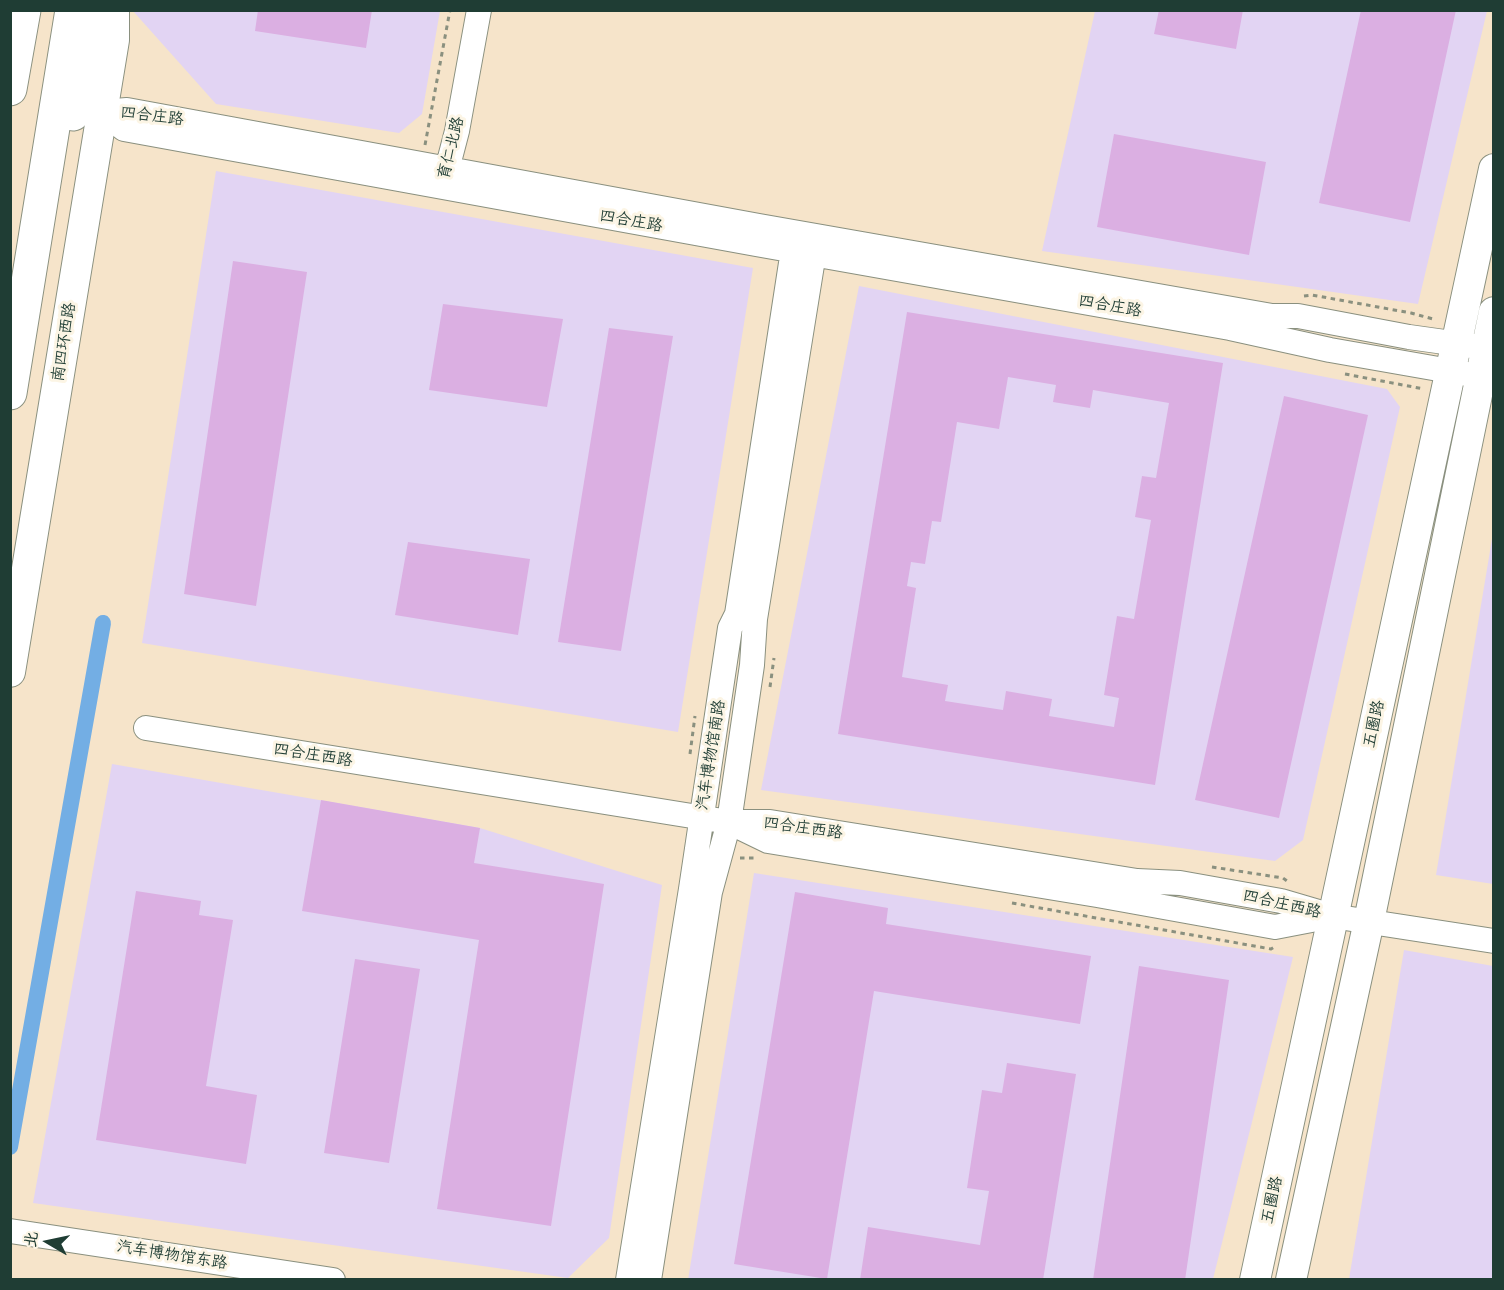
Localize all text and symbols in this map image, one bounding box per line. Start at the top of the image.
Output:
street label: 四合庄路 [119,103,185,129]
street label: 育仁北路 [434,115,468,181]
street label: 四合庄路 [598,206,664,236]
street label: 四合庄路 [1077,291,1143,321]
street label: 南四环西路 [48,301,80,383]
street label: 汽车博物馆南路 [693,698,729,812]
street label: 五圈路 [1360,699,1388,749]
street label: 四合庄西路 [272,739,354,771]
street label: 四合庄西路 [762,813,844,843]
street label: 四合庄西路 [1241,886,1323,922]
street label: 五圈路 [1258,1175,1286,1225]
north arrow [18,1212,78,1272]
text: 北 [19,1230,41,1249]
street label: 汽车博物馆东路 [115,1237,229,1273]

